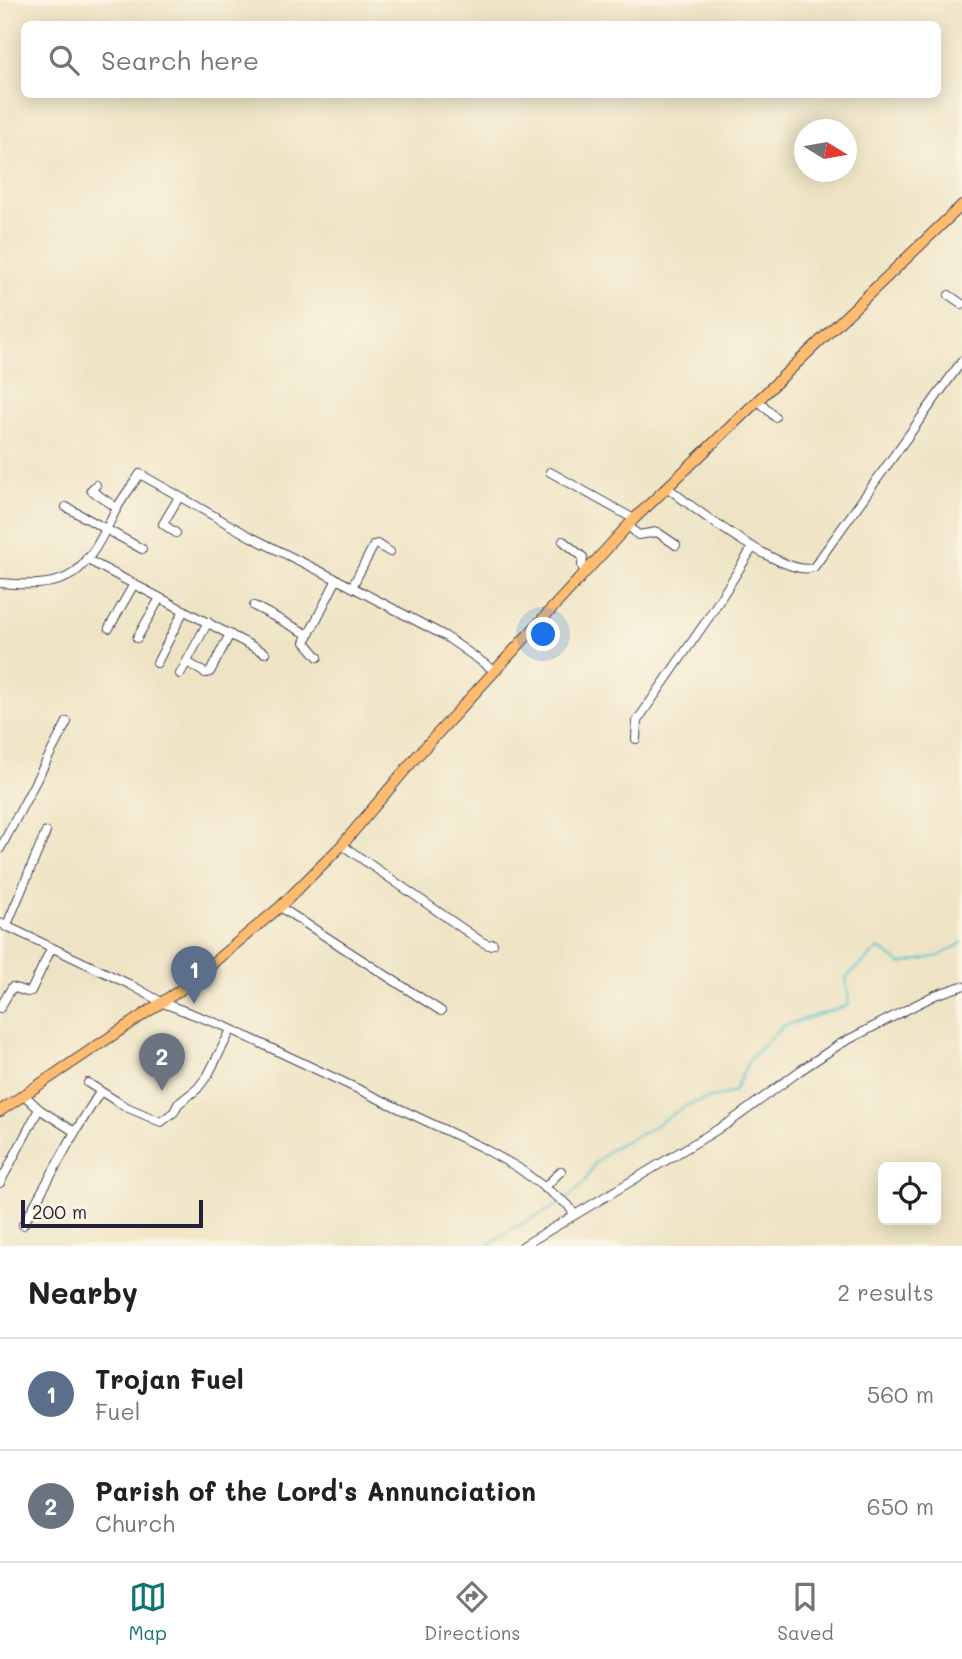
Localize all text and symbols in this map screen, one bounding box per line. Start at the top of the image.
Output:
search box [21,21,941,98]
icon: search [45,41,83,79]
text: Search here [101,43,259,77]
north arrow [794,119,857,182]
your location [526,617,560,651]
pin: 1 [171,946,217,1004]
pin: 2 [139,1033,185,1091]
map controls [878,1162,941,1225]
button: locate [878,1162,941,1225]
scale bar [21,1197,203,1229]
text: 200 m [32,1199,87,1224]
text: Nearby [28,1272,138,1312]
text: 2 results [837,1277,934,1307]
text: Trojan Fuel [95,1362,244,1396]
text: 1 [46,1379,56,1409]
text: 560 m [867,1379,934,1409]
text: Fuel [95,1396,140,1426]
text: Parish of the Lord's Annunciation [95,1474,536,1508]
text: 2 [45,1491,57,1521]
text: 650 m [867,1491,934,1521]
text: Church [95,1508,175,1538]
tab: Map [128,1578,167,1645]
tab: Directions [424,1578,520,1645]
tab: Saved [777,1578,834,1645]

